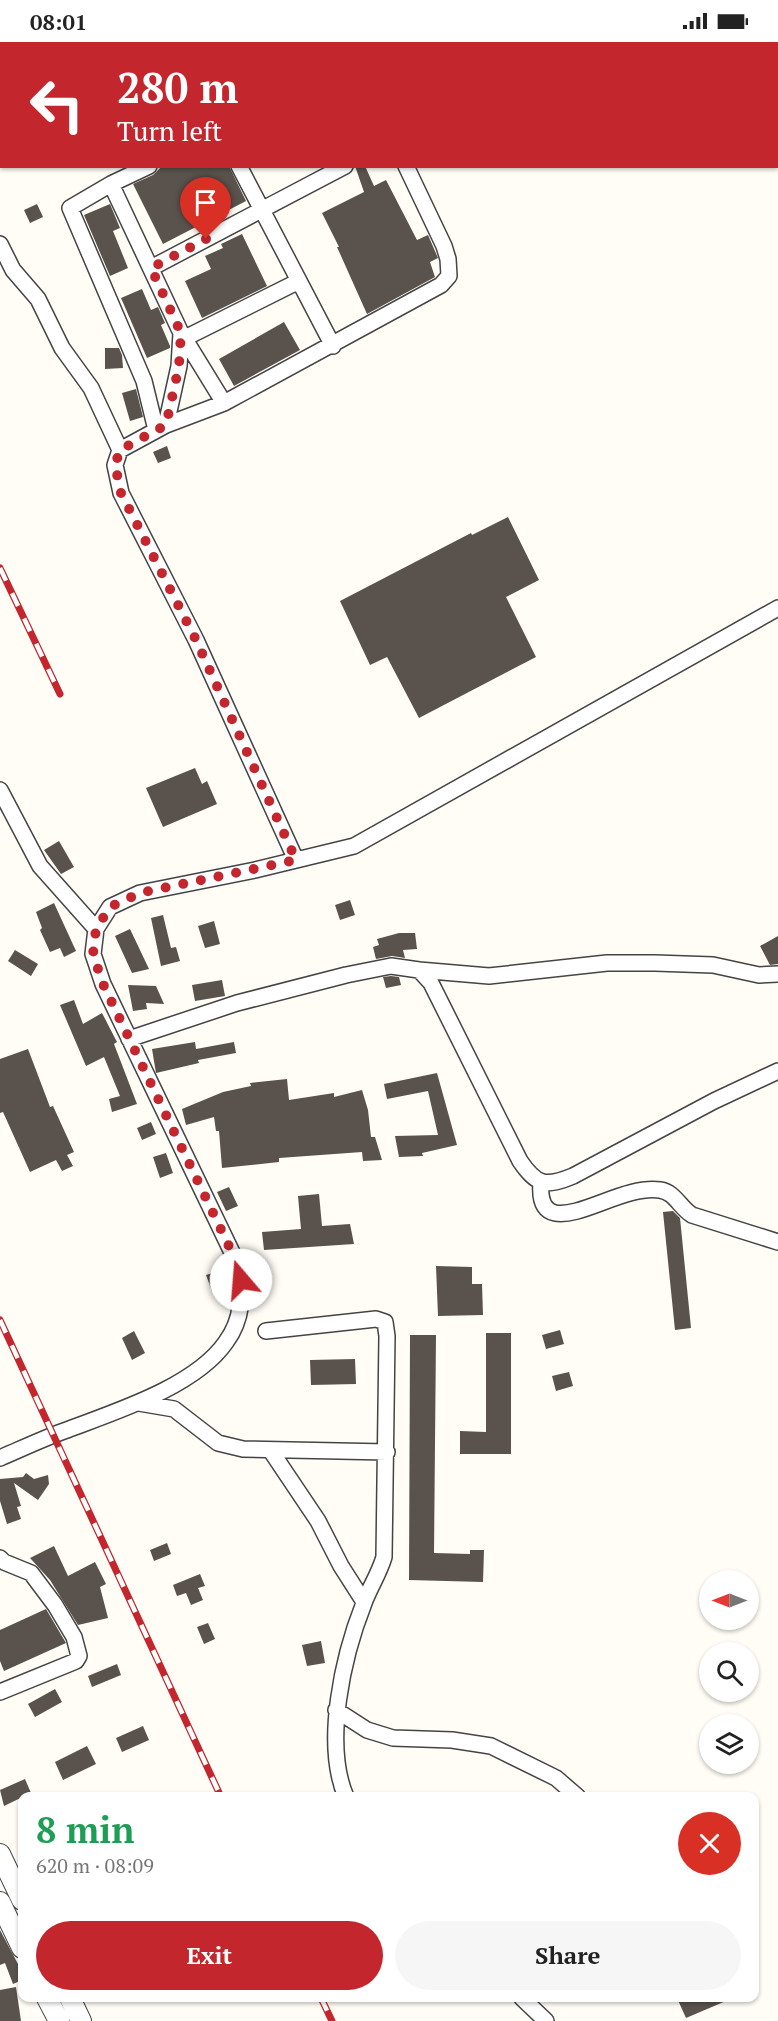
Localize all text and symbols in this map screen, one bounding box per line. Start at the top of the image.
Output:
text: 08:01 [30,7,87,36]
text: 280 m [117,59,238,115]
icon: left [18,66,96,144]
text: Turn left [117,113,222,149]
pin [180,177,231,239]
icon: arrive [189,186,222,219]
position arrow [209,1248,273,1312]
north arrow [699,1570,759,1630]
map controls [699,1570,759,1774]
button: search [699,1642,759,1702]
button: layers [699,1714,759,1774]
text: 8 min [36,1806,134,1853]
button: close [678,1812,741,1875]
text: 620 m · 08:09 [36,1852,154,1879]
button: Exit [36,1921,383,1990]
button: Share [395,1921,741,1990]

